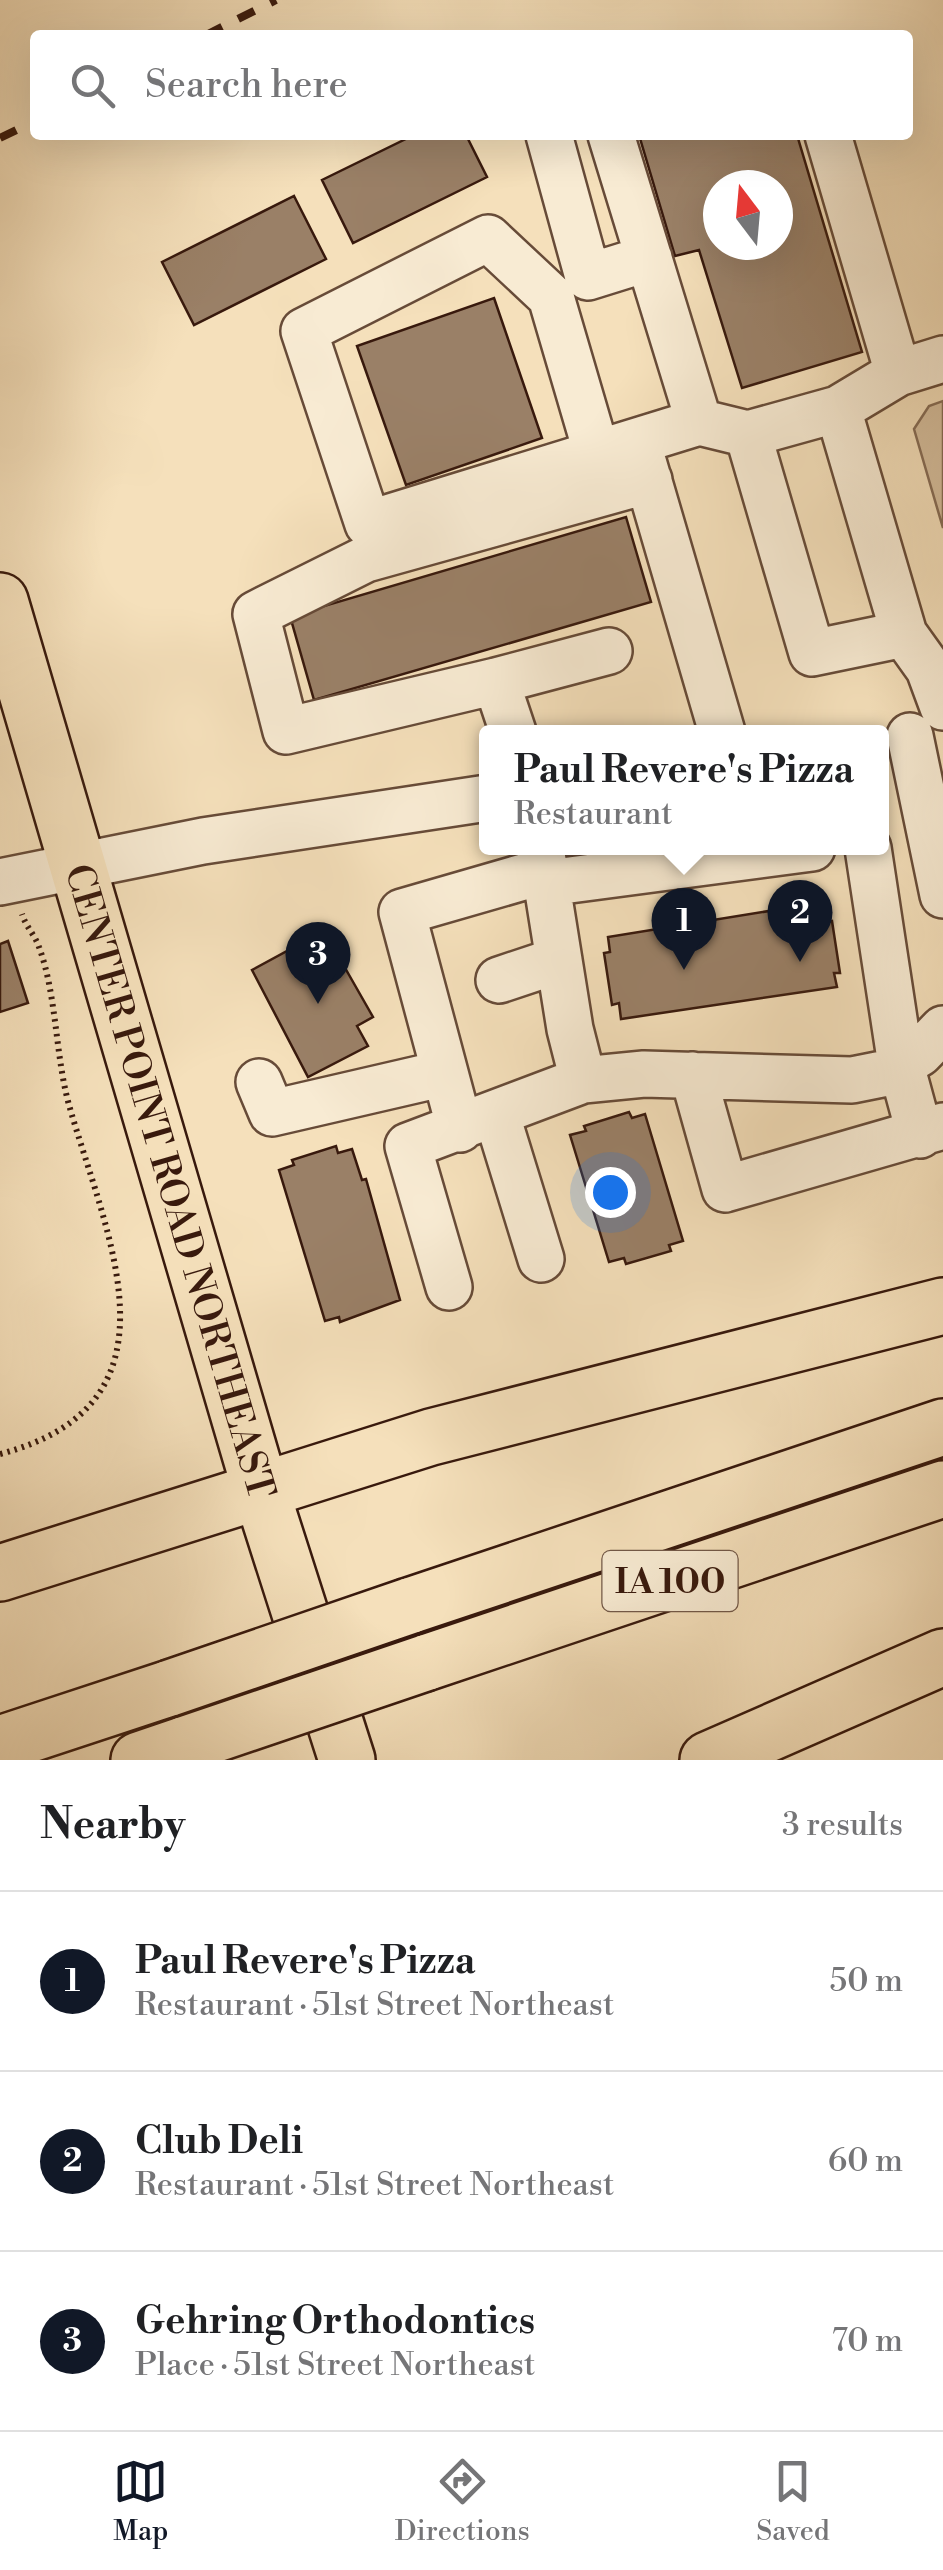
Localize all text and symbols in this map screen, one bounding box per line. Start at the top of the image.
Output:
search box [30,30,913,140]
icon: search [65,58,120,113]
text: Search here [145,62,348,109]
north arrow [703,170,793,260]
popup [479,725,889,855]
text: Paul Revere's Pizza [514,747,854,794]
text: Restaurant [514,794,673,834]
street label: CENTER POINT ROAD NORTHEAST [53,859,284,1505]
pin: 2 [768,880,832,962]
pin: 1 [652,888,716,970]
pin: 3 [286,922,350,1004]
your location [585,1167,636,1218]
road number: IA 100 [602,1551,738,1611]
text: Nearby [40,1799,185,1852]
text: 3 results [782,1805,903,1845]
text: Paul Revere's Pizza [135,1938,475,1985]
text: 1 [65,1961,80,2001]
text: 50 m [830,1961,903,2001]
text: Restaurant · 51st Street Northeast [135,1985,614,2025]
text: Club Deli [135,2118,303,2165]
text: 2 [62,2141,83,2181]
text: 60 m [828,2141,903,2181]
text: Restaurant · 51st Street Northeast [135,2165,614,2205]
text: Gehring Orthodontics [135,2298,535,2345]
text: 3 [63,2321,82,2361]
text: 70 m [832,2321,903,2361]
text: Place · 51st Street Northeast [135,2345,535,2385]
tab: Map [113,2454,168,2549]
tab: Directions [395,2454,530,2549]
tab: Saved [756,2454,830,2549]

